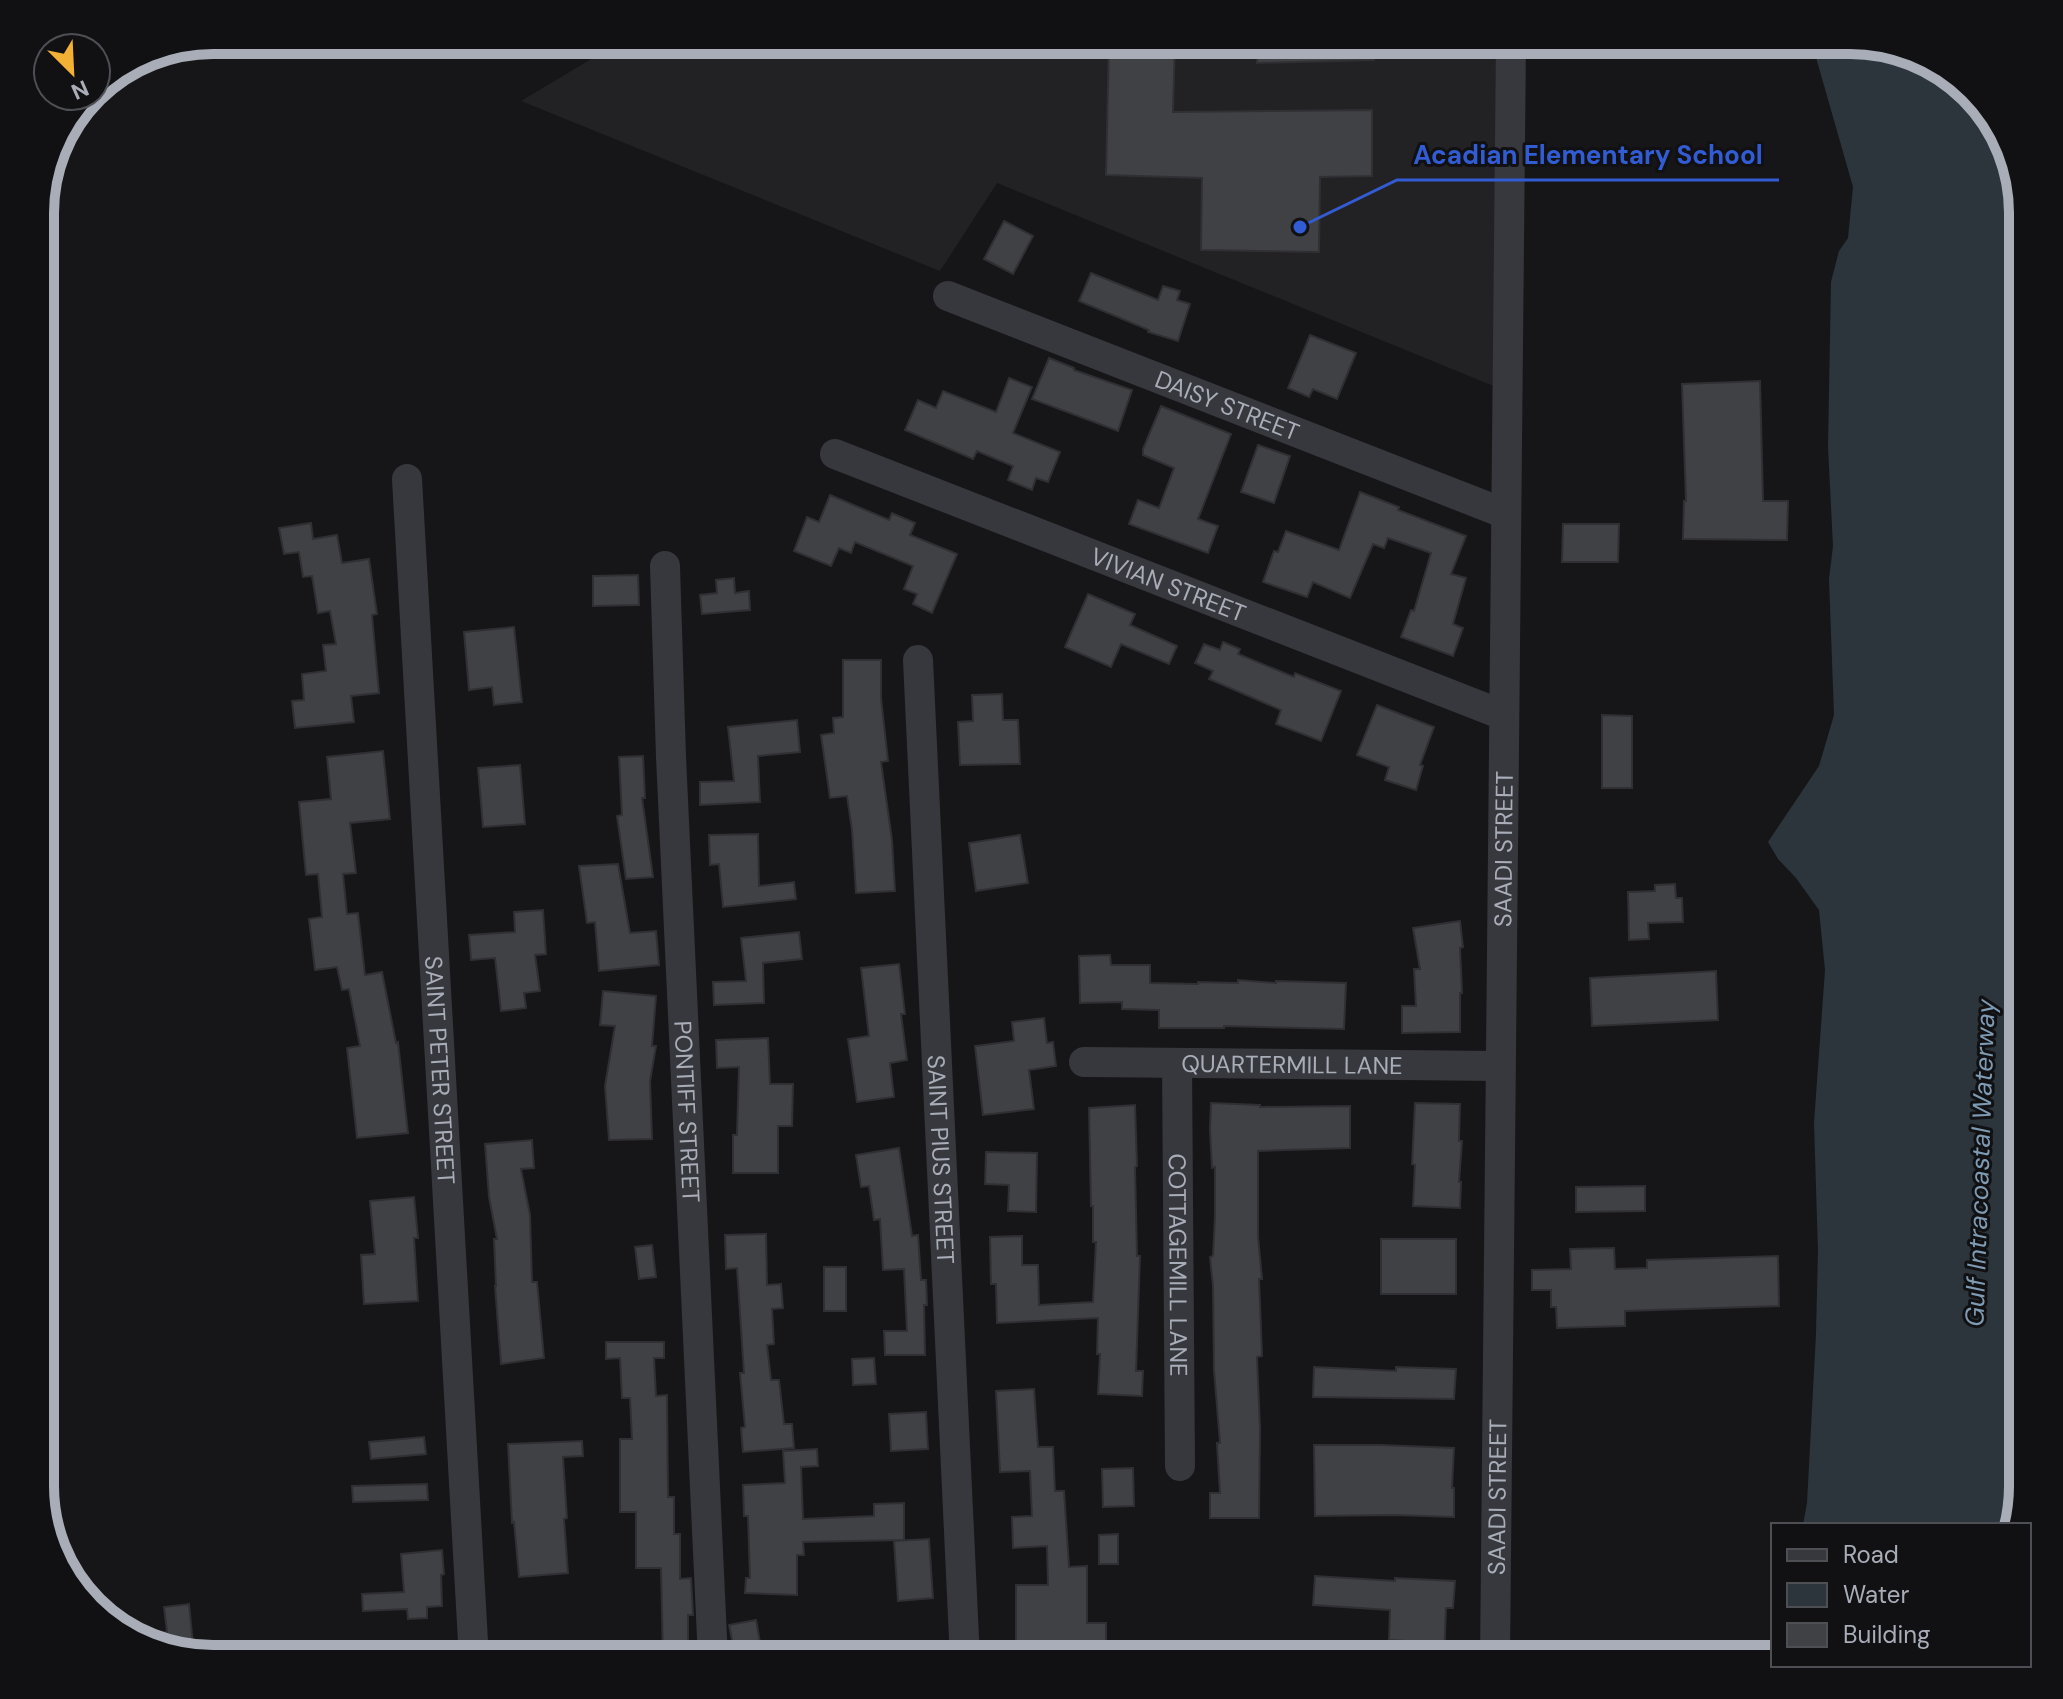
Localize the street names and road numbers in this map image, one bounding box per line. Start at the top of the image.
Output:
street label: DAISY STREET [1151,363,1304,447]
street label: VIVIAN STREET [1086,540,1251,629]
street label: SAADI STREET [1487,771,1519,927]
street label: SAINT PETER STREET [419,955,463,1185]
street label: PONTIFF STREET [668,1020,707,1203]
street label: QUARTERMILL LANE [1181,1047,1403,1081]
street label: SAINT PIUS STREET [921,1054,962,1265]
street label: COTTAGEMILL LANE [1162,1153,1195,1377]
street label: SAADI STREET [1480,1419,1513,1575]

